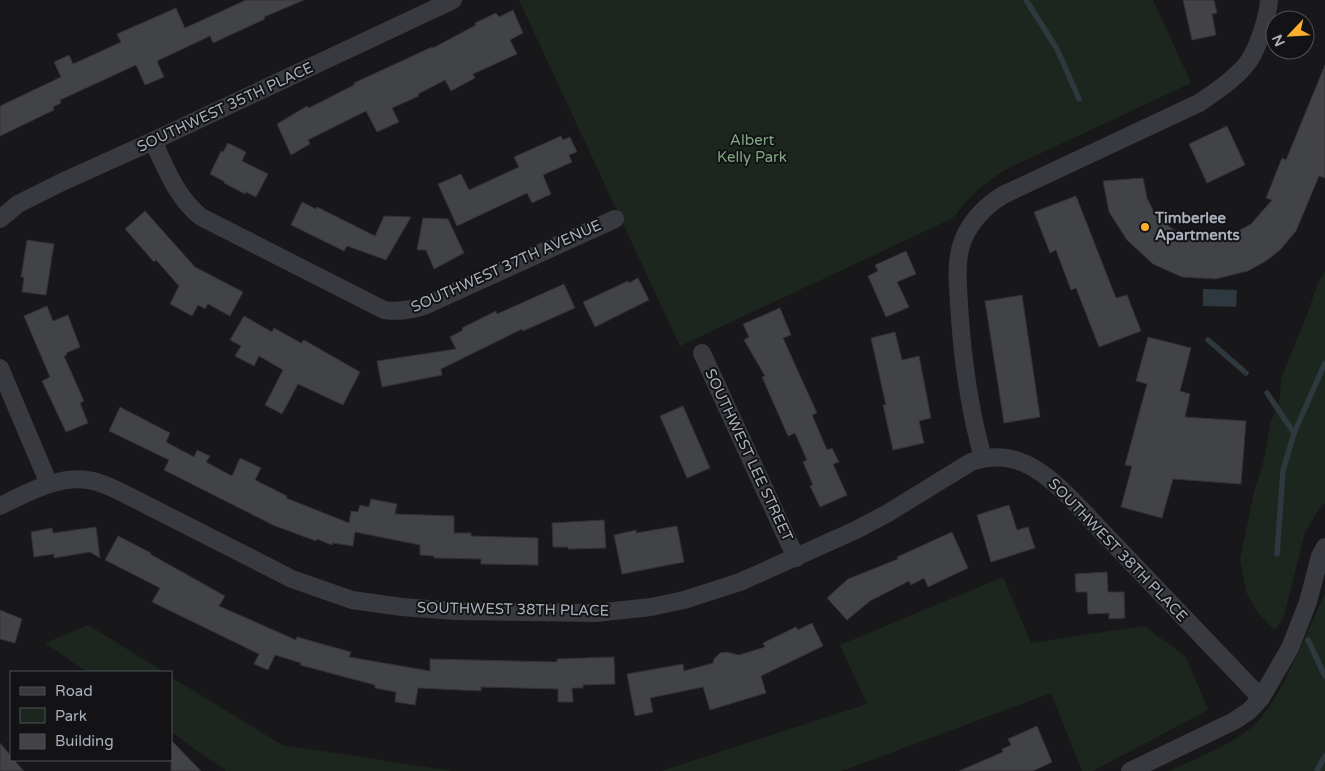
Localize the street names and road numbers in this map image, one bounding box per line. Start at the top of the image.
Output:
street label: SOUTHWEST 35TH PLACE [134,58,316,156]
street label: SOUTHWEST 37TH AVENUE [408,216,604,316]
street label: SOUTHWEST LEE STREET [701,366,797,544]
street label: SOUTHWEST 38TH PLACE [1045,475,1191,625]
street label: SOUTHWEST 38TH PLACE [417,598,609,620]

